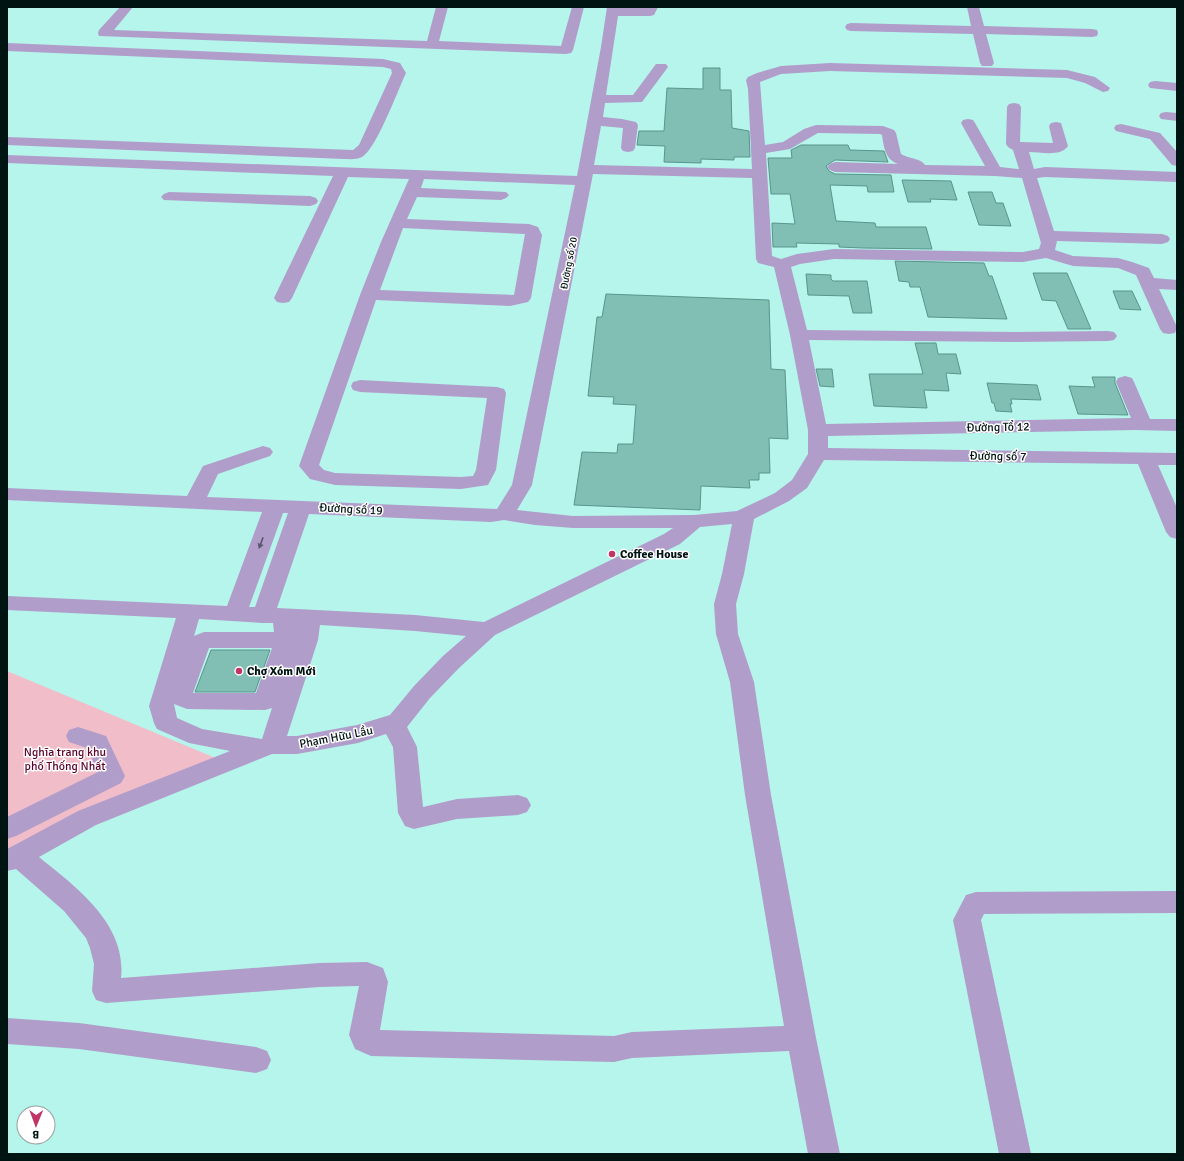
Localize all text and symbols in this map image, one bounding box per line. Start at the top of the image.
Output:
street label: Đường số 20 [558,236,580,290]
street label: Đường Tổ 12 [966,419,1030,436]
street label: Đường số 7 [969,449,1027,464]
street label: Đường số 19 [319,500,383,519]
one-way arrow [258,537,264,549]
place label: Coffee House [620,547,688,562]
marker: Coffee House [607,549,617,559]
place label: Chợ Xóm Mới [247,664,316,679]
marker: Chợ Xóm Mới [234,666,244,676]
street label: Phạm Hữu Lầu [298,723,374,752]
park label: Nghĩa trang khu phố Thống Nhất [24,745,106,774]
north arrow [16,1105,56,1145]
text: B [32,1128,39,1141]

